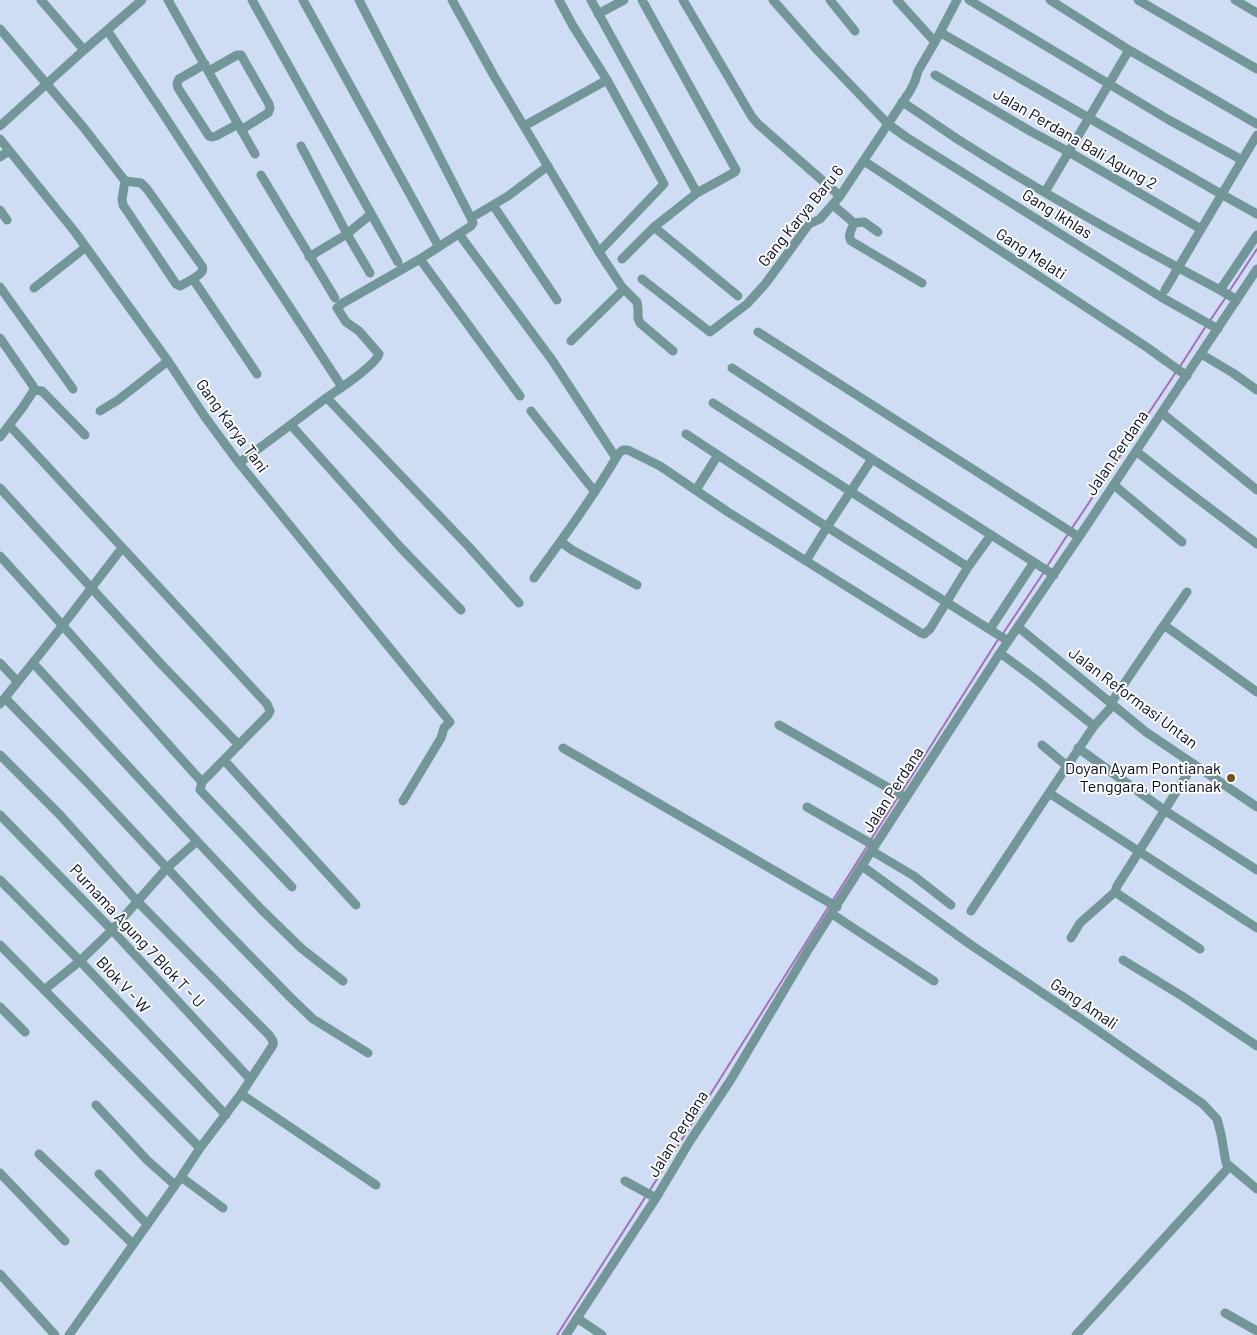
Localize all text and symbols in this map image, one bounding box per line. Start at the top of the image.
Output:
street label: Jalan Perdana Bali Agung 2 [990,84,1160,194]
street label: Gang Karya Baru 6 [754,161,848,271]
street label: Gang Ikhlas [1019,185,1095,243]
street label: Gang Melati [992,224,1070,284]
street label: Gang Karya Tani [192,376,272,476]
street label: Jalan Perdana [1082,407,1152,499]
street label: Jalan Reformasi Untan [1065,643,1201,753]
street label: Jalan Perdana [858,744,928,836]
place label: Doyan Ayam Pontianak Tenggara, Pontianak [1065,759,1221,797]
marker: Doyan Ayam Pontianak Tenggara, Pontianak [1225,772,1237,784]
street label: Purnama Agung 7 Blok T - U [66,860,208,1012]
street label: Blok V - W [92,953,154,1017]
street label: Gang Amali [1047,974,1121,1034]
street label: Jalan Perdana [644,1087,712,1181]

